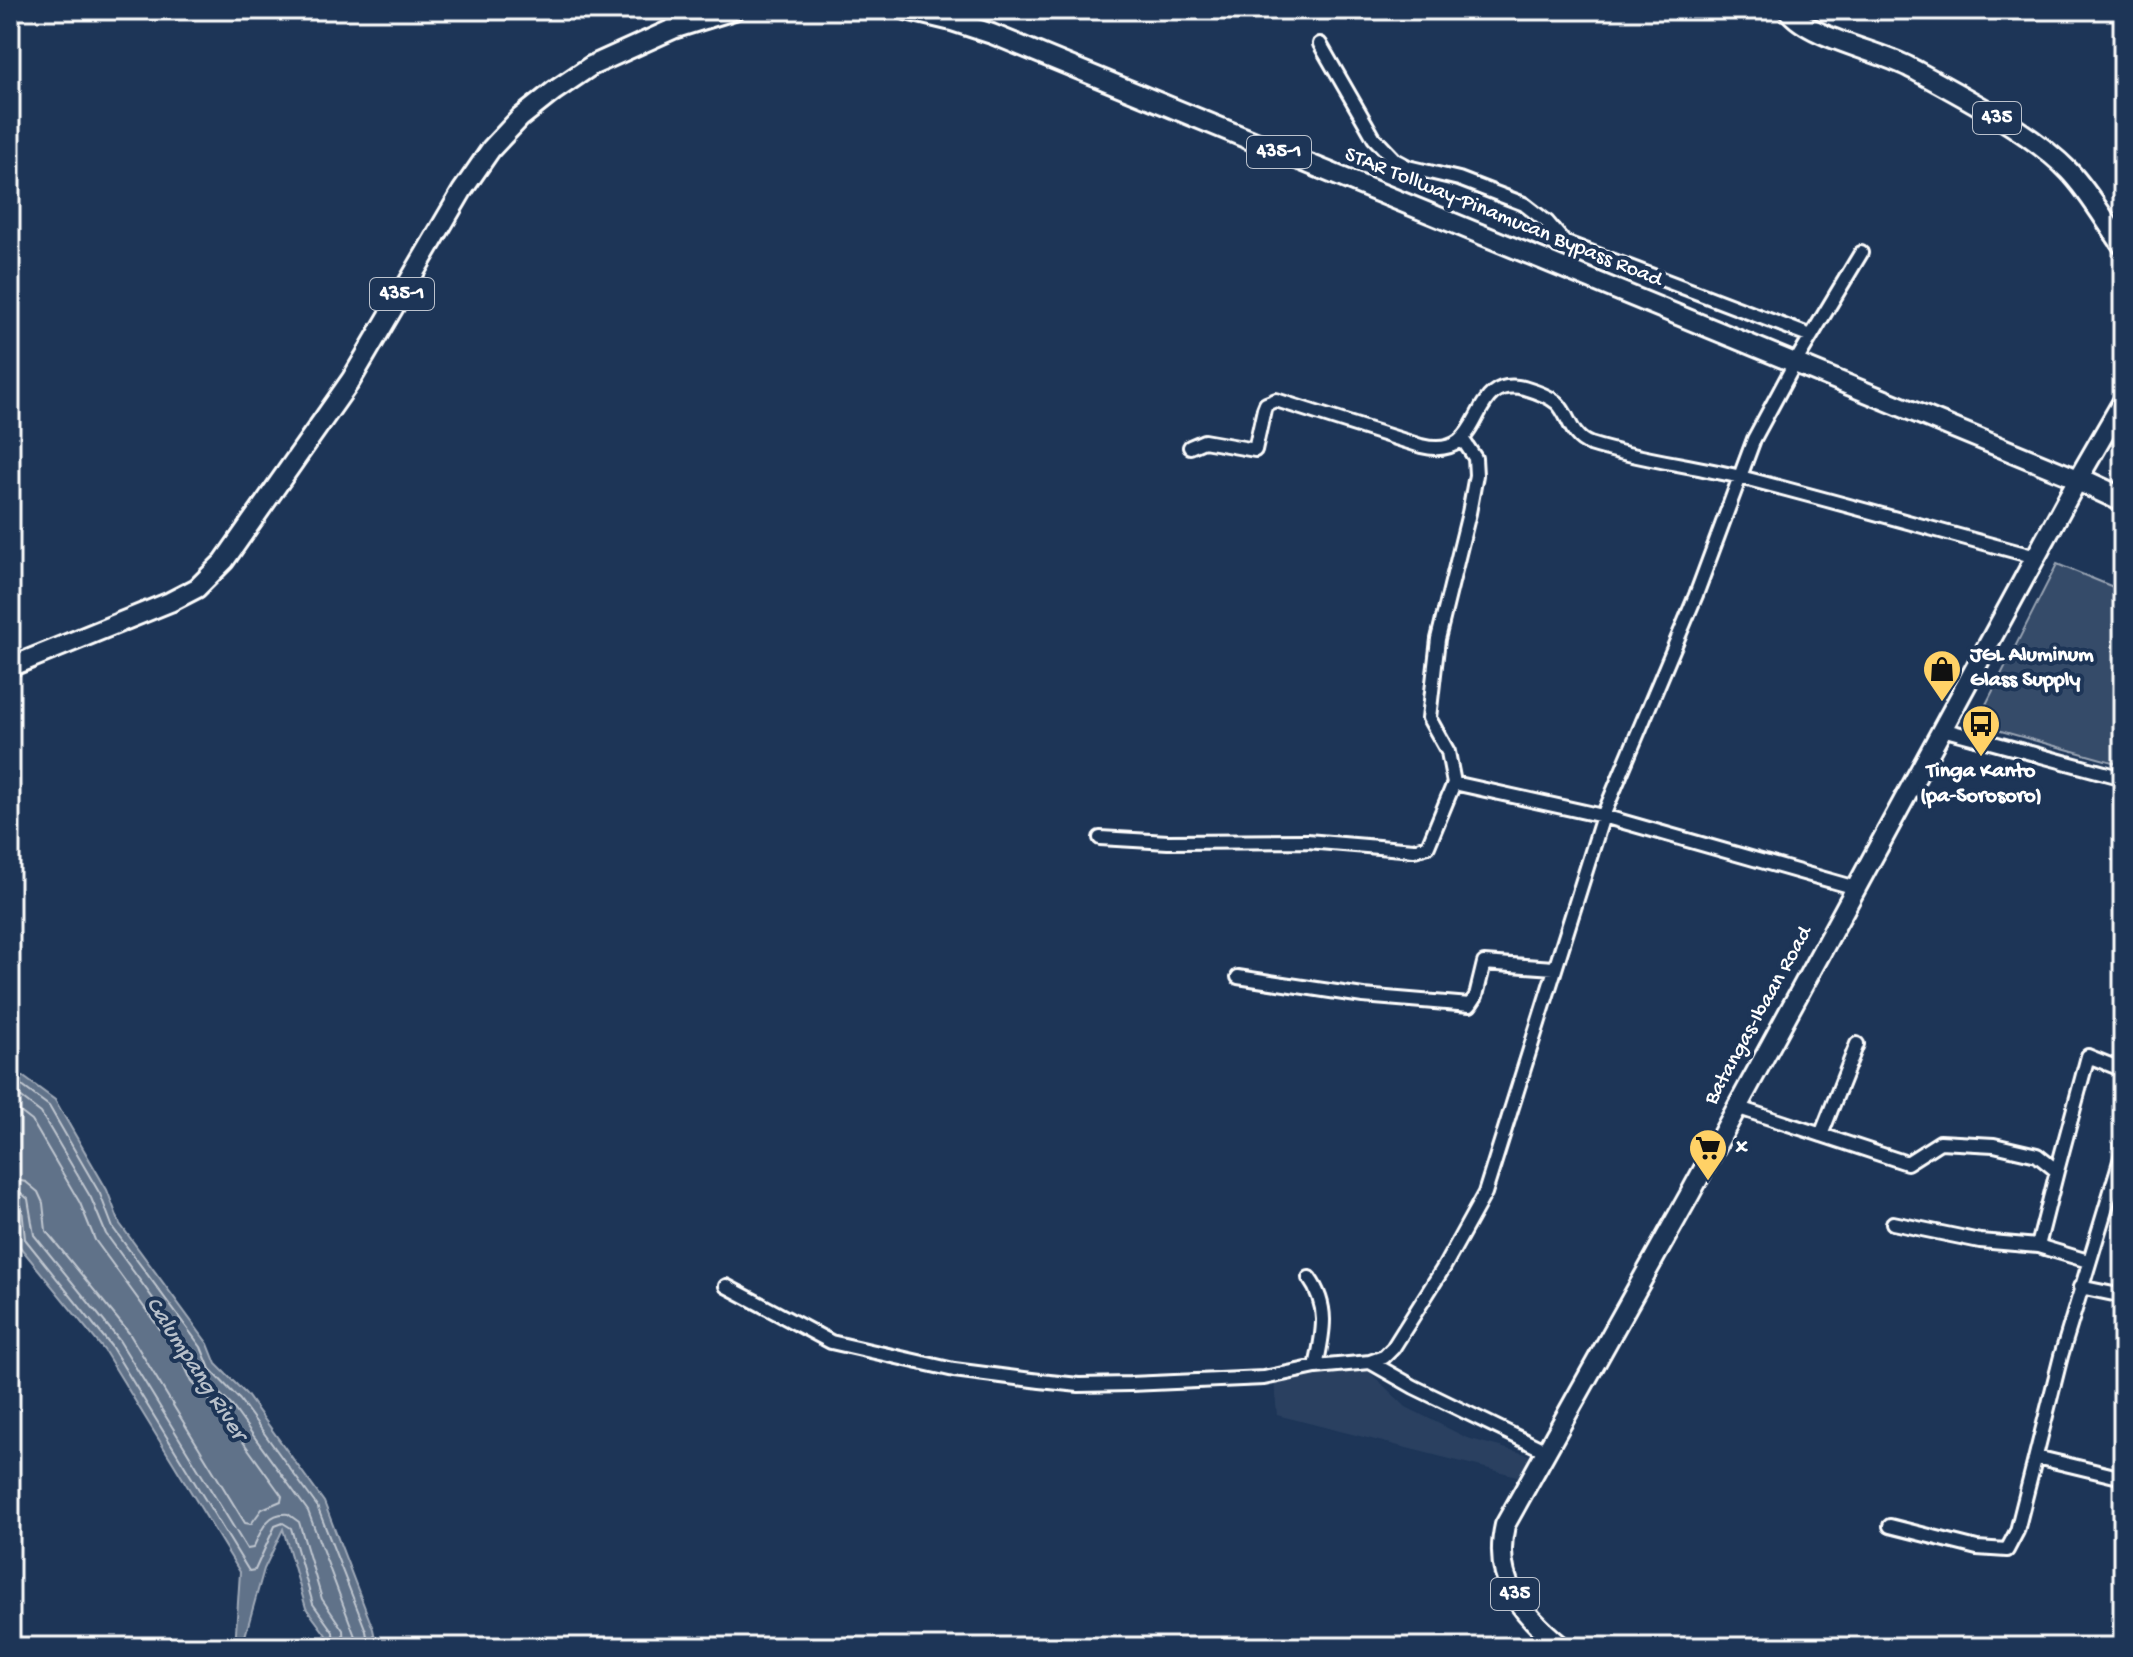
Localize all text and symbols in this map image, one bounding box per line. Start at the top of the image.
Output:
road number: 435 [1973,102,2021,134]
road number: 435-1 [1247,136,1311,168]
street label: STAR Tollway-Pinamucan Bypass Road [1340,142,1668,295]
road number: 435-1 [370,278,434,310]
place label: JGL Aluminum Glass Supply [1969,643,2094,694]
shop icon: JGL Aluminum Glass Supply [1921,648,1963,703]
bus stop icon: Tinga Kanto (pa-Sorosoro) [1960,703,2002,758]
place label: Tinga Kanto (pa-Sorosoro) [1920,759,2042,810]
street label: Batangas-Ibaan Road [1699,920,1820,1111]
supermarket icon: x [1687,1127,1729,1182]
place label: x [1735,1135,1748,1161]
water label: Calumpang River [138,1292,255,1450]
road number: 435 [1491,1578,1539,1610]

